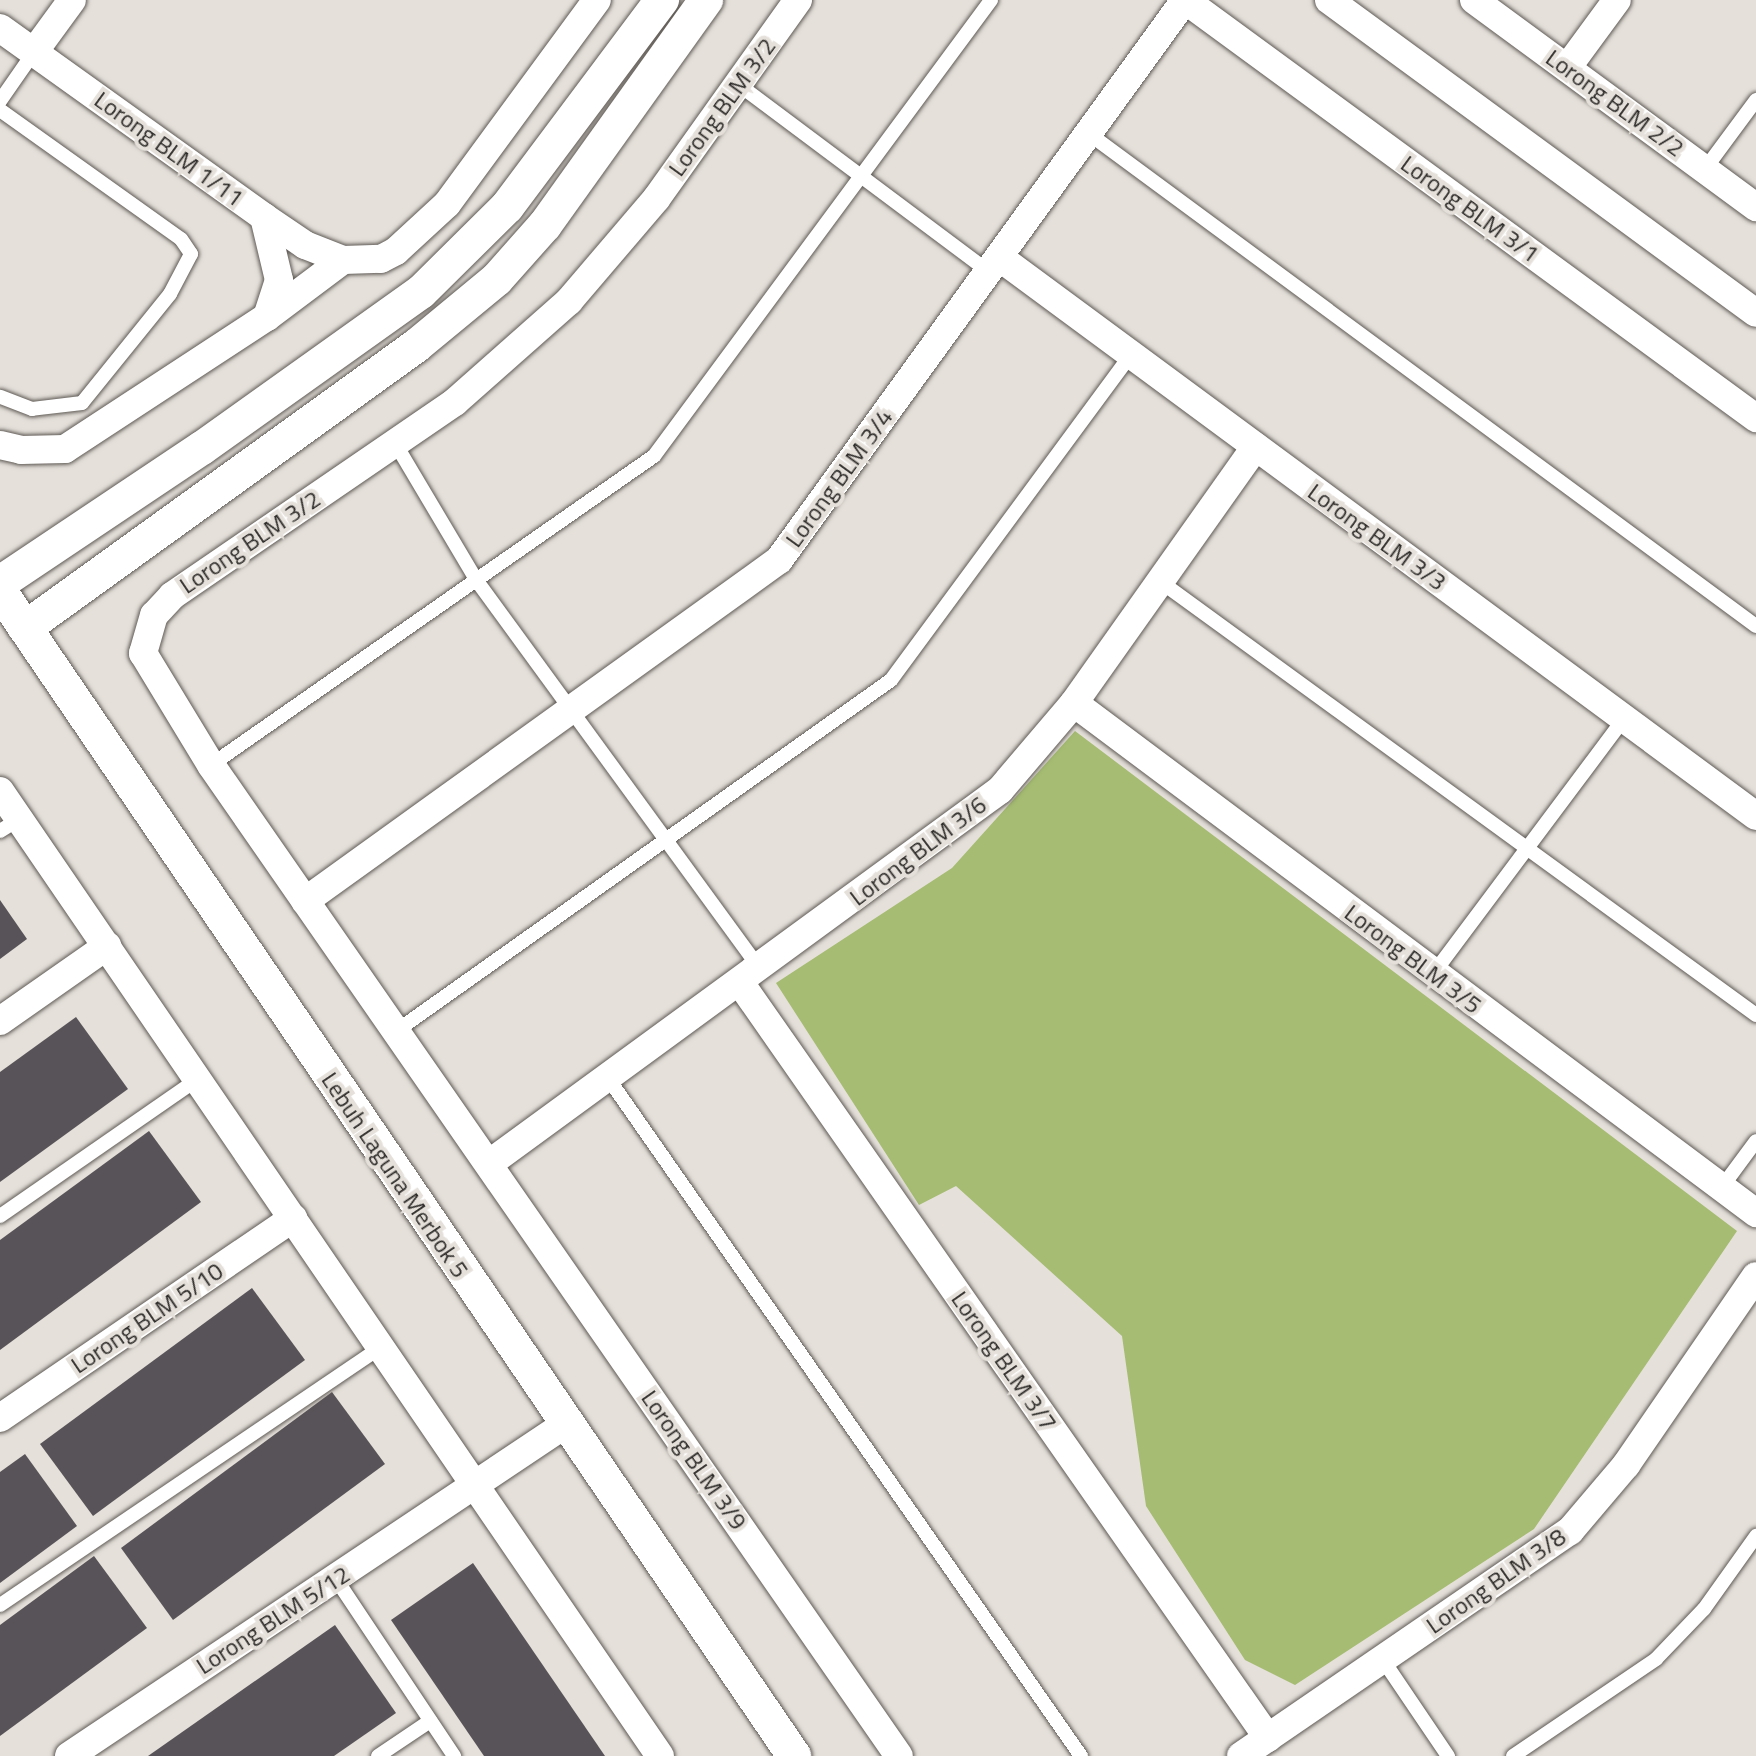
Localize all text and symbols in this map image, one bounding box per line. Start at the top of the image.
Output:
street label: Lorong BLM 3/2 [662,32,782,182]
street label: Lorong BLM 2/2 [1540,43,1690,163]
street label: Lorong BLM 1/11 [89,85,249,213]
street label: Lorong BLM 3/1 [1395,149,1545,269]
street label: Lorong BLM 3/4 [779,403,899,553]
street label: Lorong BLM 3/3 [1302,477,1452,597]
street label: Lorong BLM 3/2 [174,484,326,600]
street label: Lorong BLM 3/6 [844,790,992,912]
street label: Lorong BLM 3/5 [1339,898,1487,1020]
street label: Lebuh Laguna Merbok 5 [315,1067,475,1283]
street label: Lorong BLM 5/10 [65,1257,229,1379]
street label: Lorong BLM 3/7 [945,1286,1063,1436]
street label: Lorong BLM 3/9 [635,1385,753,1535]
street label: Lorong BLM 3/8 [1421,1522,1571,1640]
street label: Lorong BLM 5/12 [191,1560,355,1680]

